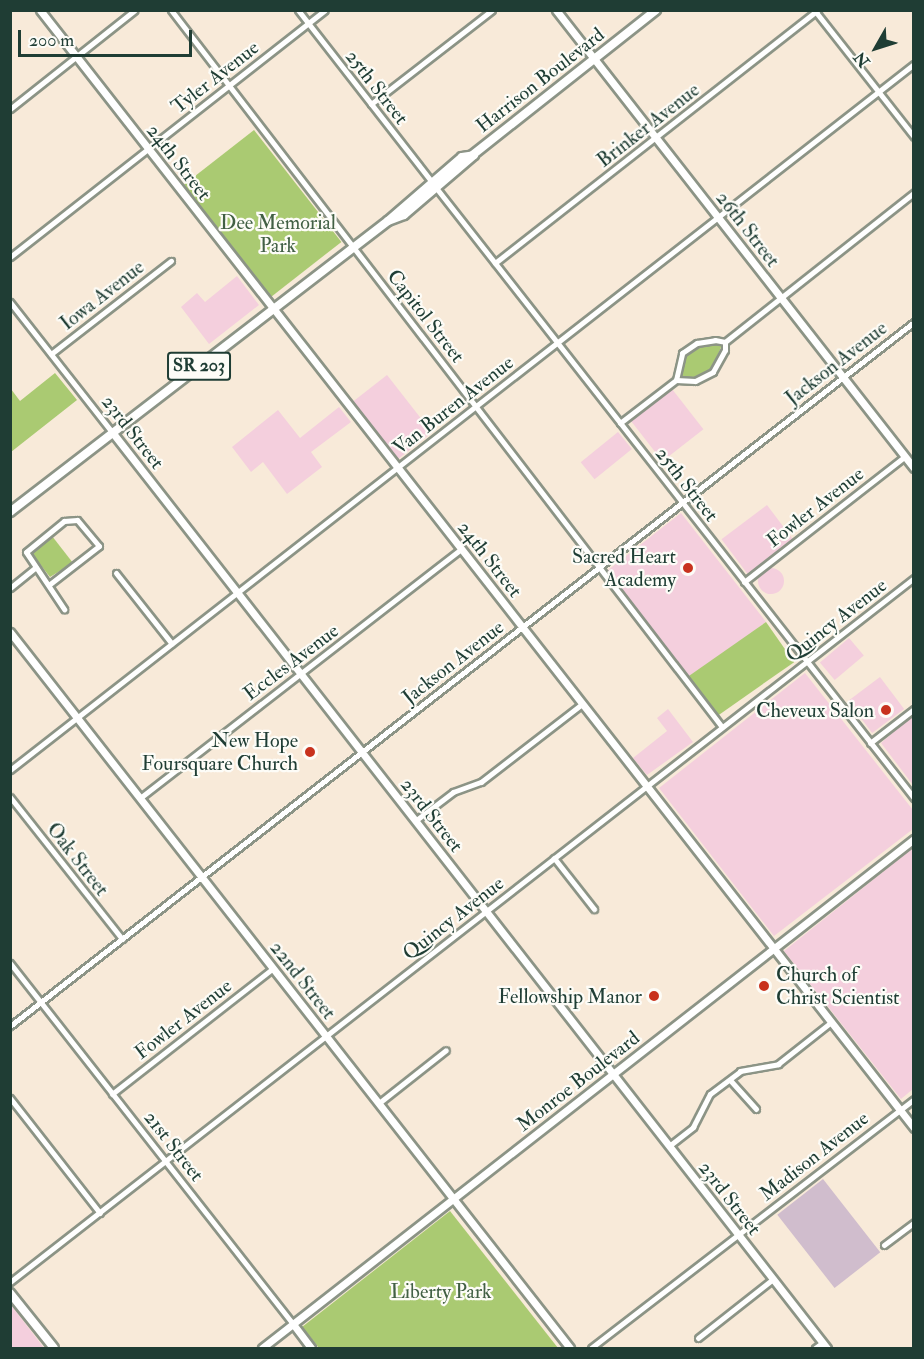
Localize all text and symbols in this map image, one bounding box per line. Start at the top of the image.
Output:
scale bar [21,18,195,56]
north arrow [846,18,906,78]
street label: Harrison Boulevard [471,22,609,138]
text: 200 m [29,29,74,52]
street label: Tyler Avenue [166,35,264,119]
street label: 25th Street [340,45,414,129]
text: N [850,47,874,71]
street label: Brinker Avenue [592,78,704,172]
street label: 24th Street [142,119,216,205]
street label: 26th Street [711,186,785,272]
park label: Dee Memorial Park [220,210,336,257]
street label: Iowa Avenue [55,255,149,335]
street label: Capitol Street [382,265,470,367]
street label: Jackson Avenue [780,316,892,410]
street label: Van Buren Avenue [388,350,518,460]
road number: SR 203 [166,351,232,381]
street label: 23rd Street [97,390,169,474]
street label: 25th Street [650,442,724,526]
street label: Fowler Avenue [762,462,868,552]
street label: 24th Street [453,516,527,602]
place label: Sacred Heart Academy [572,544,676,591]
marker: Sacred Heart Academy [681,561,695,575]
street label: Quincy Avenue [781,573,891,667]
street label: Jackson Avenue [397,615,509,709]
street label: Eccles Avenue [239,618,343,706]
place label: Cheveux Salon [756,698,874,722]
marker: Cheveux Salon [879,703,893,717]
place label: New Hope Foursquare Church [141,728,298,775]
marker: New Hope Foursquare Church [303,745,317,759]
street label: 23rd Street [396,773,468,857]
street label: Oak Street [42,818,114,900]
street label: Quincy Avenue [398,871,508,965]
street label: 22nd Street [265,936,341,1024]
place label: Church of Christ Scientist [776,963,900,1010]
street label: Fowler Avenue [130,974,236,1064]
marker: Church of Christ Scientist [757,979,771,993]
place label: Fellowship Manor [498,984,642,1008]
marker: Fellowship Manor [647,989,661,1003]
street label: Monroe Boulevard [512,1026,644,1136]
street label: 21st Street [139,1106,209,1186]
street label: Madison Avenue [755,1106,873,1206]
street label: 23rd Street [694,1156,766,1240]
park label: Liberty Park [390,1279,492,1303]

